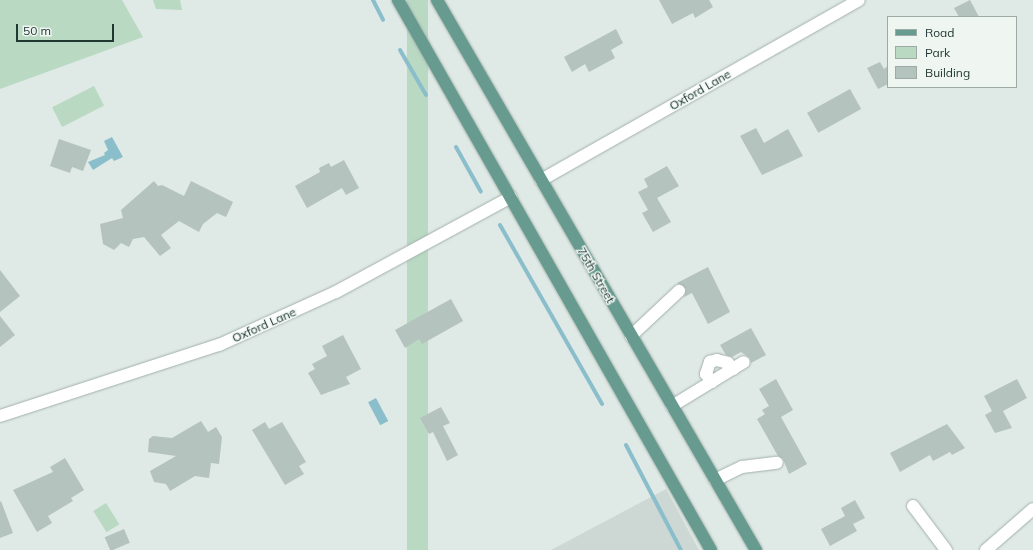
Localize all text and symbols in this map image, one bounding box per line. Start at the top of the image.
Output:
scale bar [18,16,116,42]
legend [887,16,1017,88]
text: 50 m [23,23,51,38]
text: Road [925,25,954,40]
text: Park [925,45,950,60]
text: Building [925,65,970,80]
street label: Oxford Lane [667,67,733,113]
street label: 75th Street [574,245,618,305]
street label: Oxford Lane [230,305,298,345]

